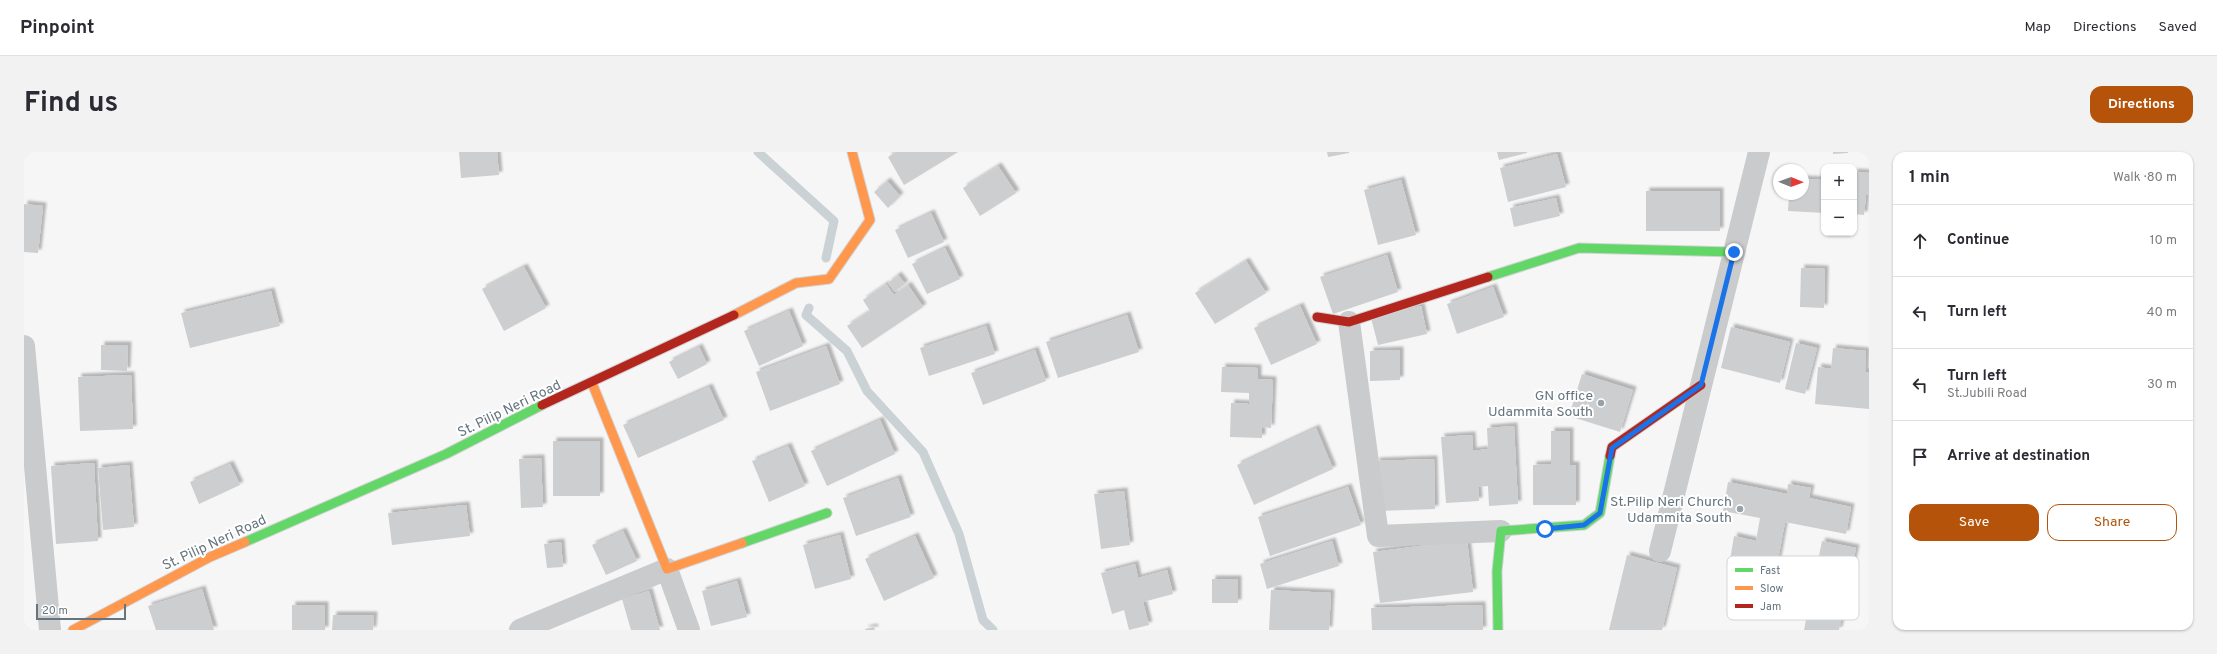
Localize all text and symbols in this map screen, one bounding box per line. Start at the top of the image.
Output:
text: Pinpoint [20,16,95,40]
text: Map [2025,19,2051,36]
text: Directions [2073,19,2137,36]
text: Saved [2159,19,2197,36]
text: Find us [24,86,118,122]
button: Directions [2090,86,2193,123]
north arrow [1773,164,1809,200]
map controls [1821,164,1857,236]
button: + [1821,164,1857,200]
text: 1 min [1909,167,1950,189]
text: Walk · 80 m [2113,170,2177,186]
button: − [1821,200,1857,236]
icon: ahead [1909,230,1931,252]
text: Continue [1947,231,2009,250]
text: 10 m [2150,233,2177,249]
route end [1725,243,1743,261]
icon: left [1909,302,1931,324]
text: Turn left [1947,303,2007,322]
text: 40 m [2147,305,2177,321]
text: Turn left [1947,367,2007,386]
icon: left [1909,374,1931,396]
street label: St. Pilip Neri Road [455,377,564,442]
text: 30 m [2147,377,2177,393]
text: St.Jubili Road [1947,386,2027,402]
place label: GN office Udammita South [1488,388,1593,421]
marker: GN office Udammita South [1596,398,1606,408]
icon: arrive [1909,446,1931,468]
text: Arrive at destination [1947,447,2090,466]
place label: St.Pilip Neri Church Udammita South [1610,494,1732,527]
marker: St.Pilip Neri Church Udammita South [1735,504,1745,514]
button: Save [1909,504,2039,541]
button: Share [2047,504,2177,541]
street label: St. Pilip Neri Road [160,512,269,575]
route start [1536,520,1554,538]
legend [1727,556,1859,620]
text: Fast [1760,564,1780,578]
text: Slow [1760,582,1783,596]
text: Jam [1760,600,1781,614]
scale bar [36,602,126,621]
text: 20 m [42,604,68,618]

